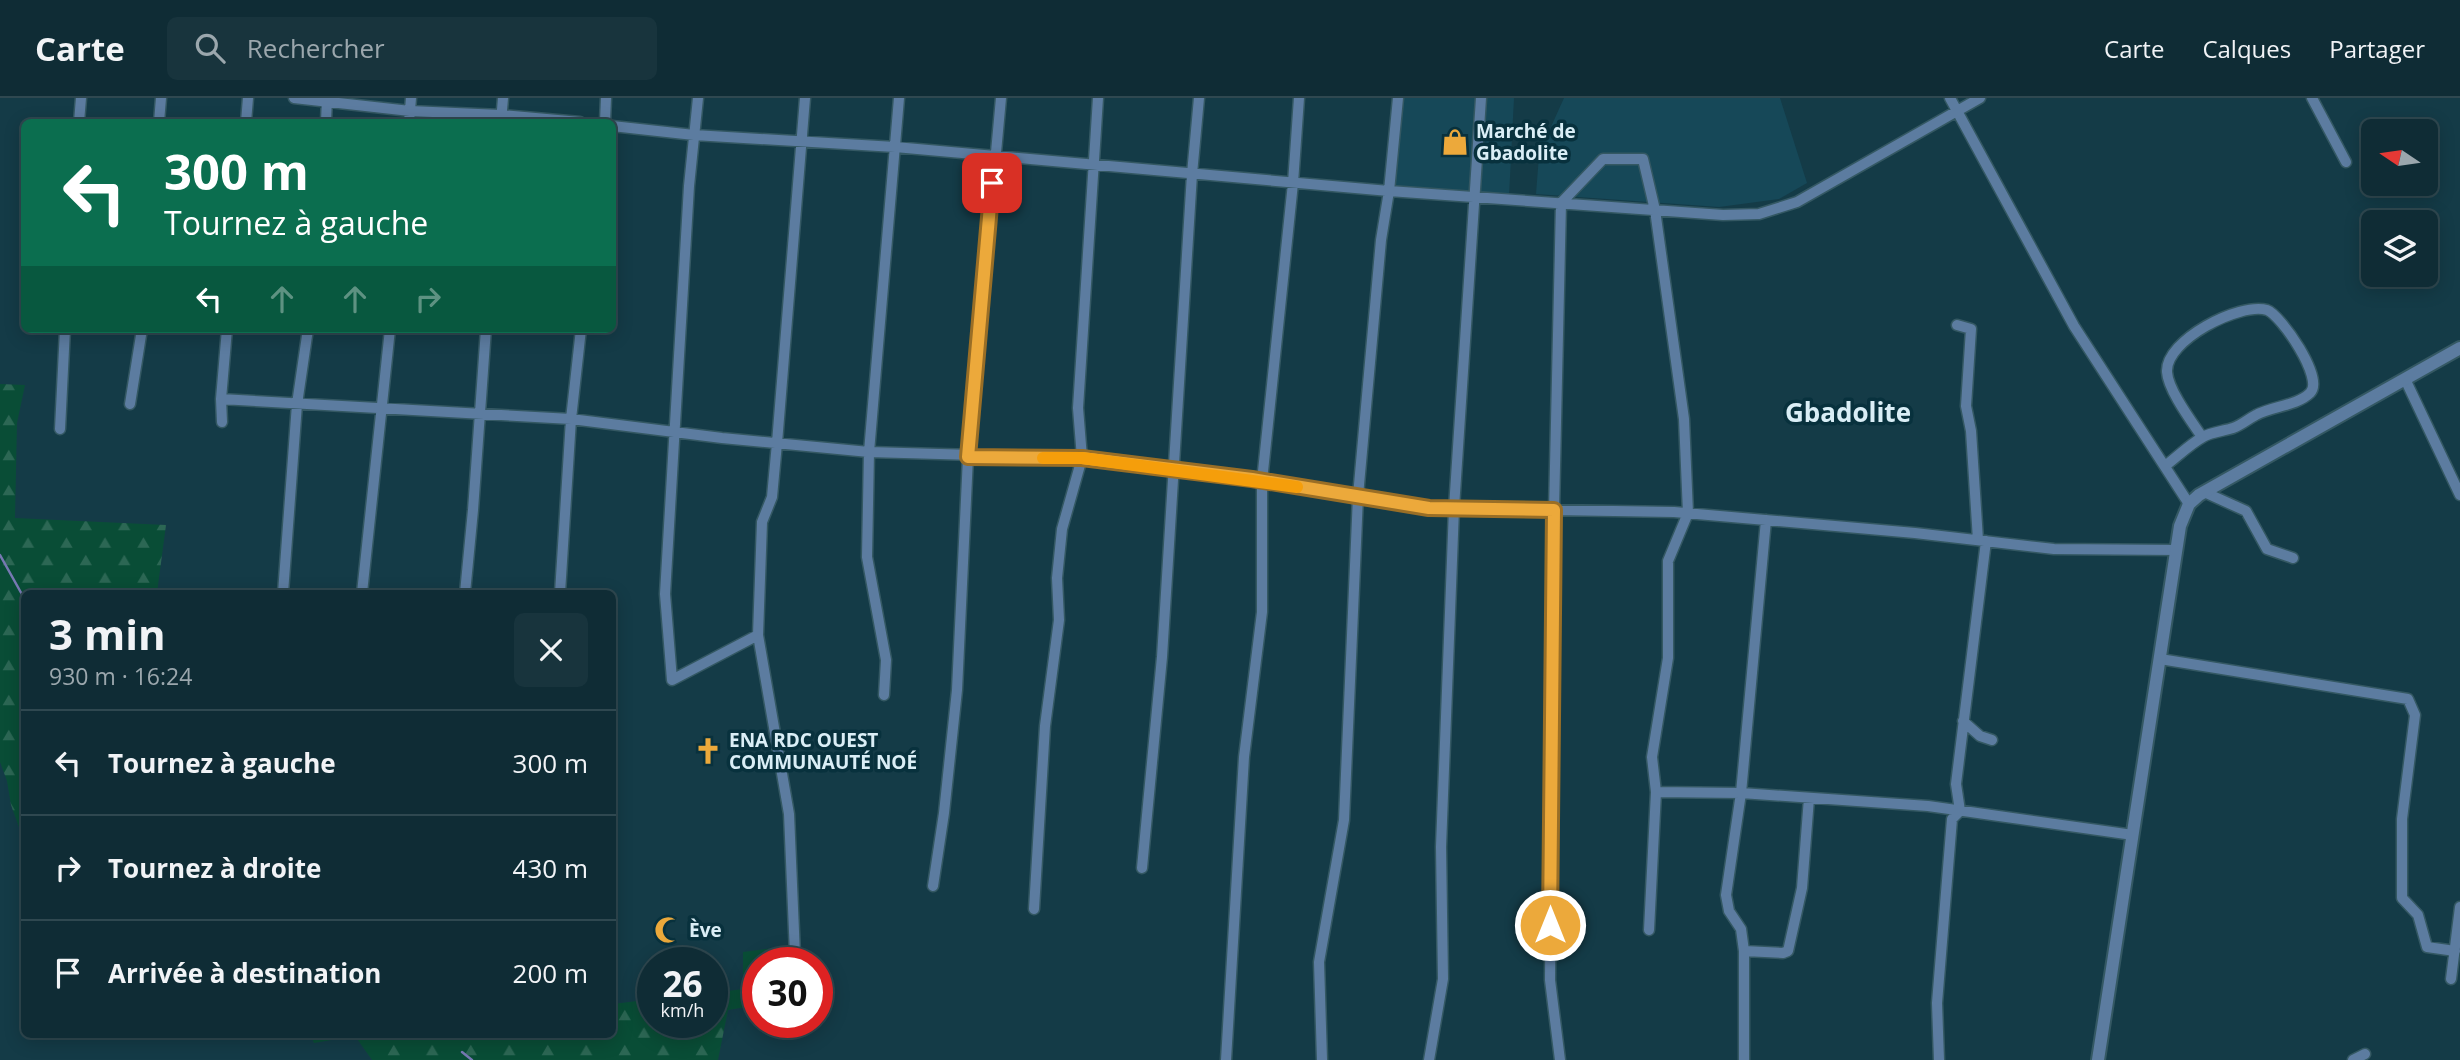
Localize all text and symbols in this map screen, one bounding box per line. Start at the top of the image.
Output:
search box [167,17,657,80]
text: Carte [35,26,125,71]
icon: search [191,29,229,67]
text: Rechercher [247,30,385,66]
text: Carte [2104,32,2164,65]
text: Calques [2202,32,2291,65]
text: Partager [2329,32,2425,65]
place label: Marché de Gbadolite [1476,118,1576,166]
north arrow [2361,119,2438,196]
map controls [2361,119,2438,287]
shop icon: Marché de Gbadolite [1440,127,1470,157]
text: 300 m [164,138,309,204]
icon: left [49,147,140,238]
pin [962,153,1022,213]
icon: arrive [973,164,1011,202]
text: Tournez à gauche [164,201,428,244]
button: layers [2361,210,2438,287]
icon: left [190,280,228,318]
icon: ahead [263,280,301,318]
icon: ahead [336,280,374,318]
icon: right [409,280,447,318]
district label: Gbadolite [1785,394,1911,430]
text: 3 min [49,605,166,662]
button: close [514,613,588,687]
text: 930 m · 16:24 [49,660,192,692]
place label: ENA RDC OUEST COMMUNAUTÉ NOÉ [729,727,917,775]
church icon: ENA RDC OUEST COMMUNAUTÉ NOÉ [693,736,723,766]
icon: left [49,744,87,782]
text: Tournez à gauche [108,745,336,781]
text: 300 m [513,745,588,781]
icon: right [49,849,87,887]
text: Tournez à droite [108,850,321,886]
text: 430 m [513,850,588,886]
position arrow [1513,888,1587,962]
mosque icon: Ève [653,915,683,945]
place label: Ève [689,917,722,943]
speed limit sign: 30 [742,947,833,1038]
icon: arrive [49,954,87,992]
text: Arrivée à destination [108,955,381,991]
text: 200 m [513,955,588,991]
text: 26 [662,960,703,1007]
text: km/h [661,998,704,1022]

